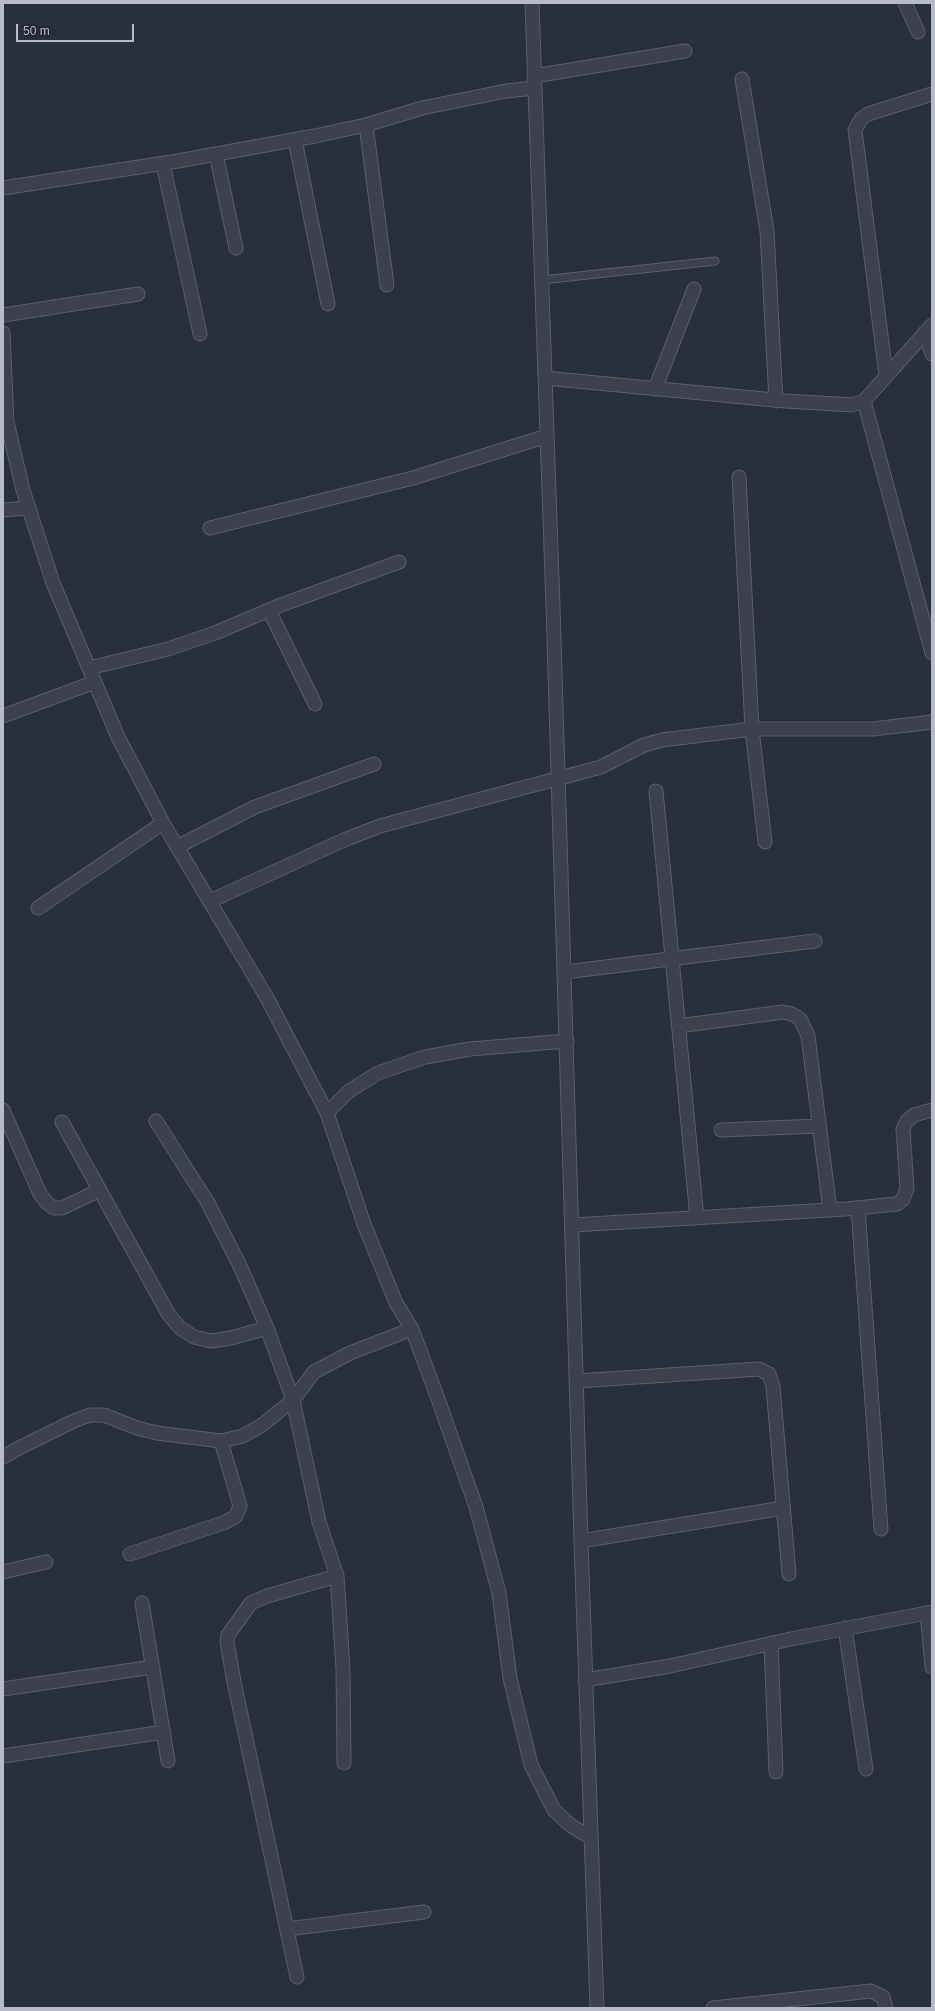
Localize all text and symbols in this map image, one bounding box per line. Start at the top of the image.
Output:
scale bar [18,16,136,42]
text: 50 m [23,24,50,38]

